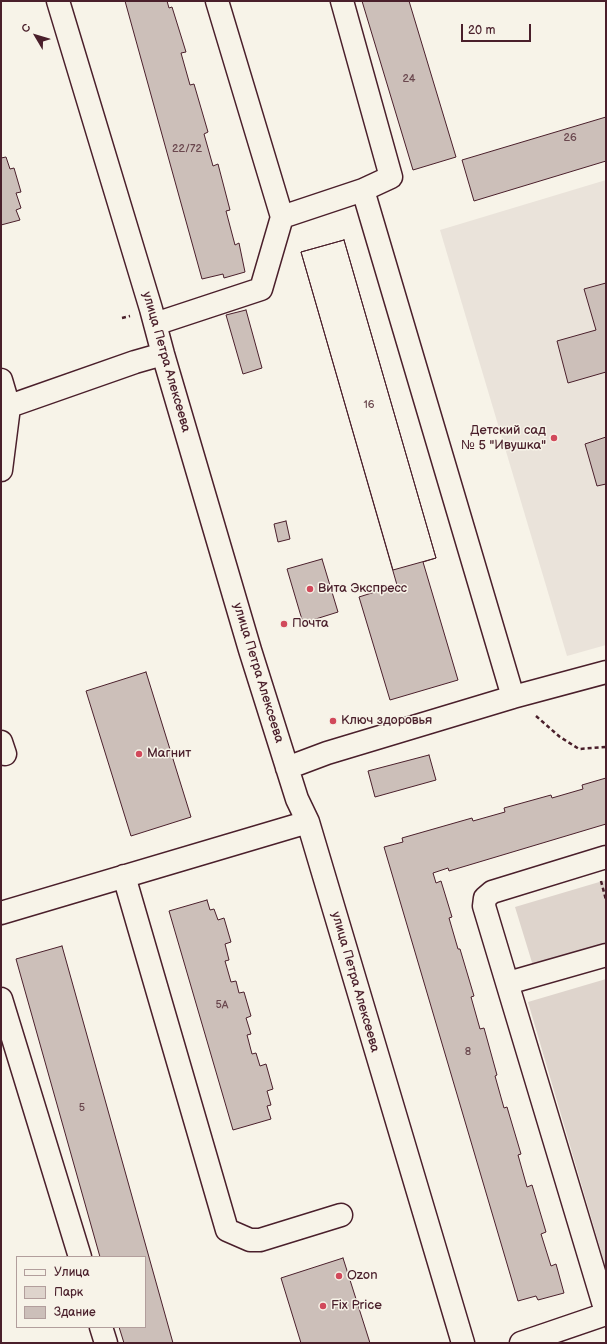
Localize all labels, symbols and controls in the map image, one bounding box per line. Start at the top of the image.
north arrow [16,16,56,56]
scale bar [463,16,533,42]
text: С [19,21,34,35]
text: 20 m [468,23,495,38]
house number: 24 [402,72,416,86]
house number: 26 [563,131,577,145]
house number: 22/72 [172,142,202,156]
street label: улица Петра Алексеева [138,290,194,434]
house number: 16 [364,398,374,412]
place label: Детский сад № 5 "Ивушка" [461,423,546,454]
marker: Детский сад № 5 "Ивушка" [549,433,559,443]
place label: Вита Экспресс [318,581,407,597]
marker: Вита Экспресс [305,584,315,594]
street label: улица Петра Алексеева [229,601,287,745]
place label: Почта [292,616,329,632]
marker: Почта [279,619,289,629]
place label: Ключ здоровья [341,713,432,729]
marker: Ключ здоровья [328,716,338,726]
place label: Магнит [147,746,191,762]
marker: Магнит [134,749,144,759]
street label: улица Петра Алексеева [327,910,383,1054]
house number: 5А [216,998,228,1012]
house number: 8 [465,1045,471,1059]
house number: 5 [79,1101,85,1115]
legend [16,1256,146,1328]
text: Улица [54,1265,90,1280]
place label: Ozon [347,1268,377,1284]
marker: Ozon [334,1271,344,1281]
text: Парк [54,1285,83,1300]
place label: Fix Price [331,1298,382,1314]
marker: Fix Price [318,1301,328,1311]
text: Здание [54,1305,96,1320]

